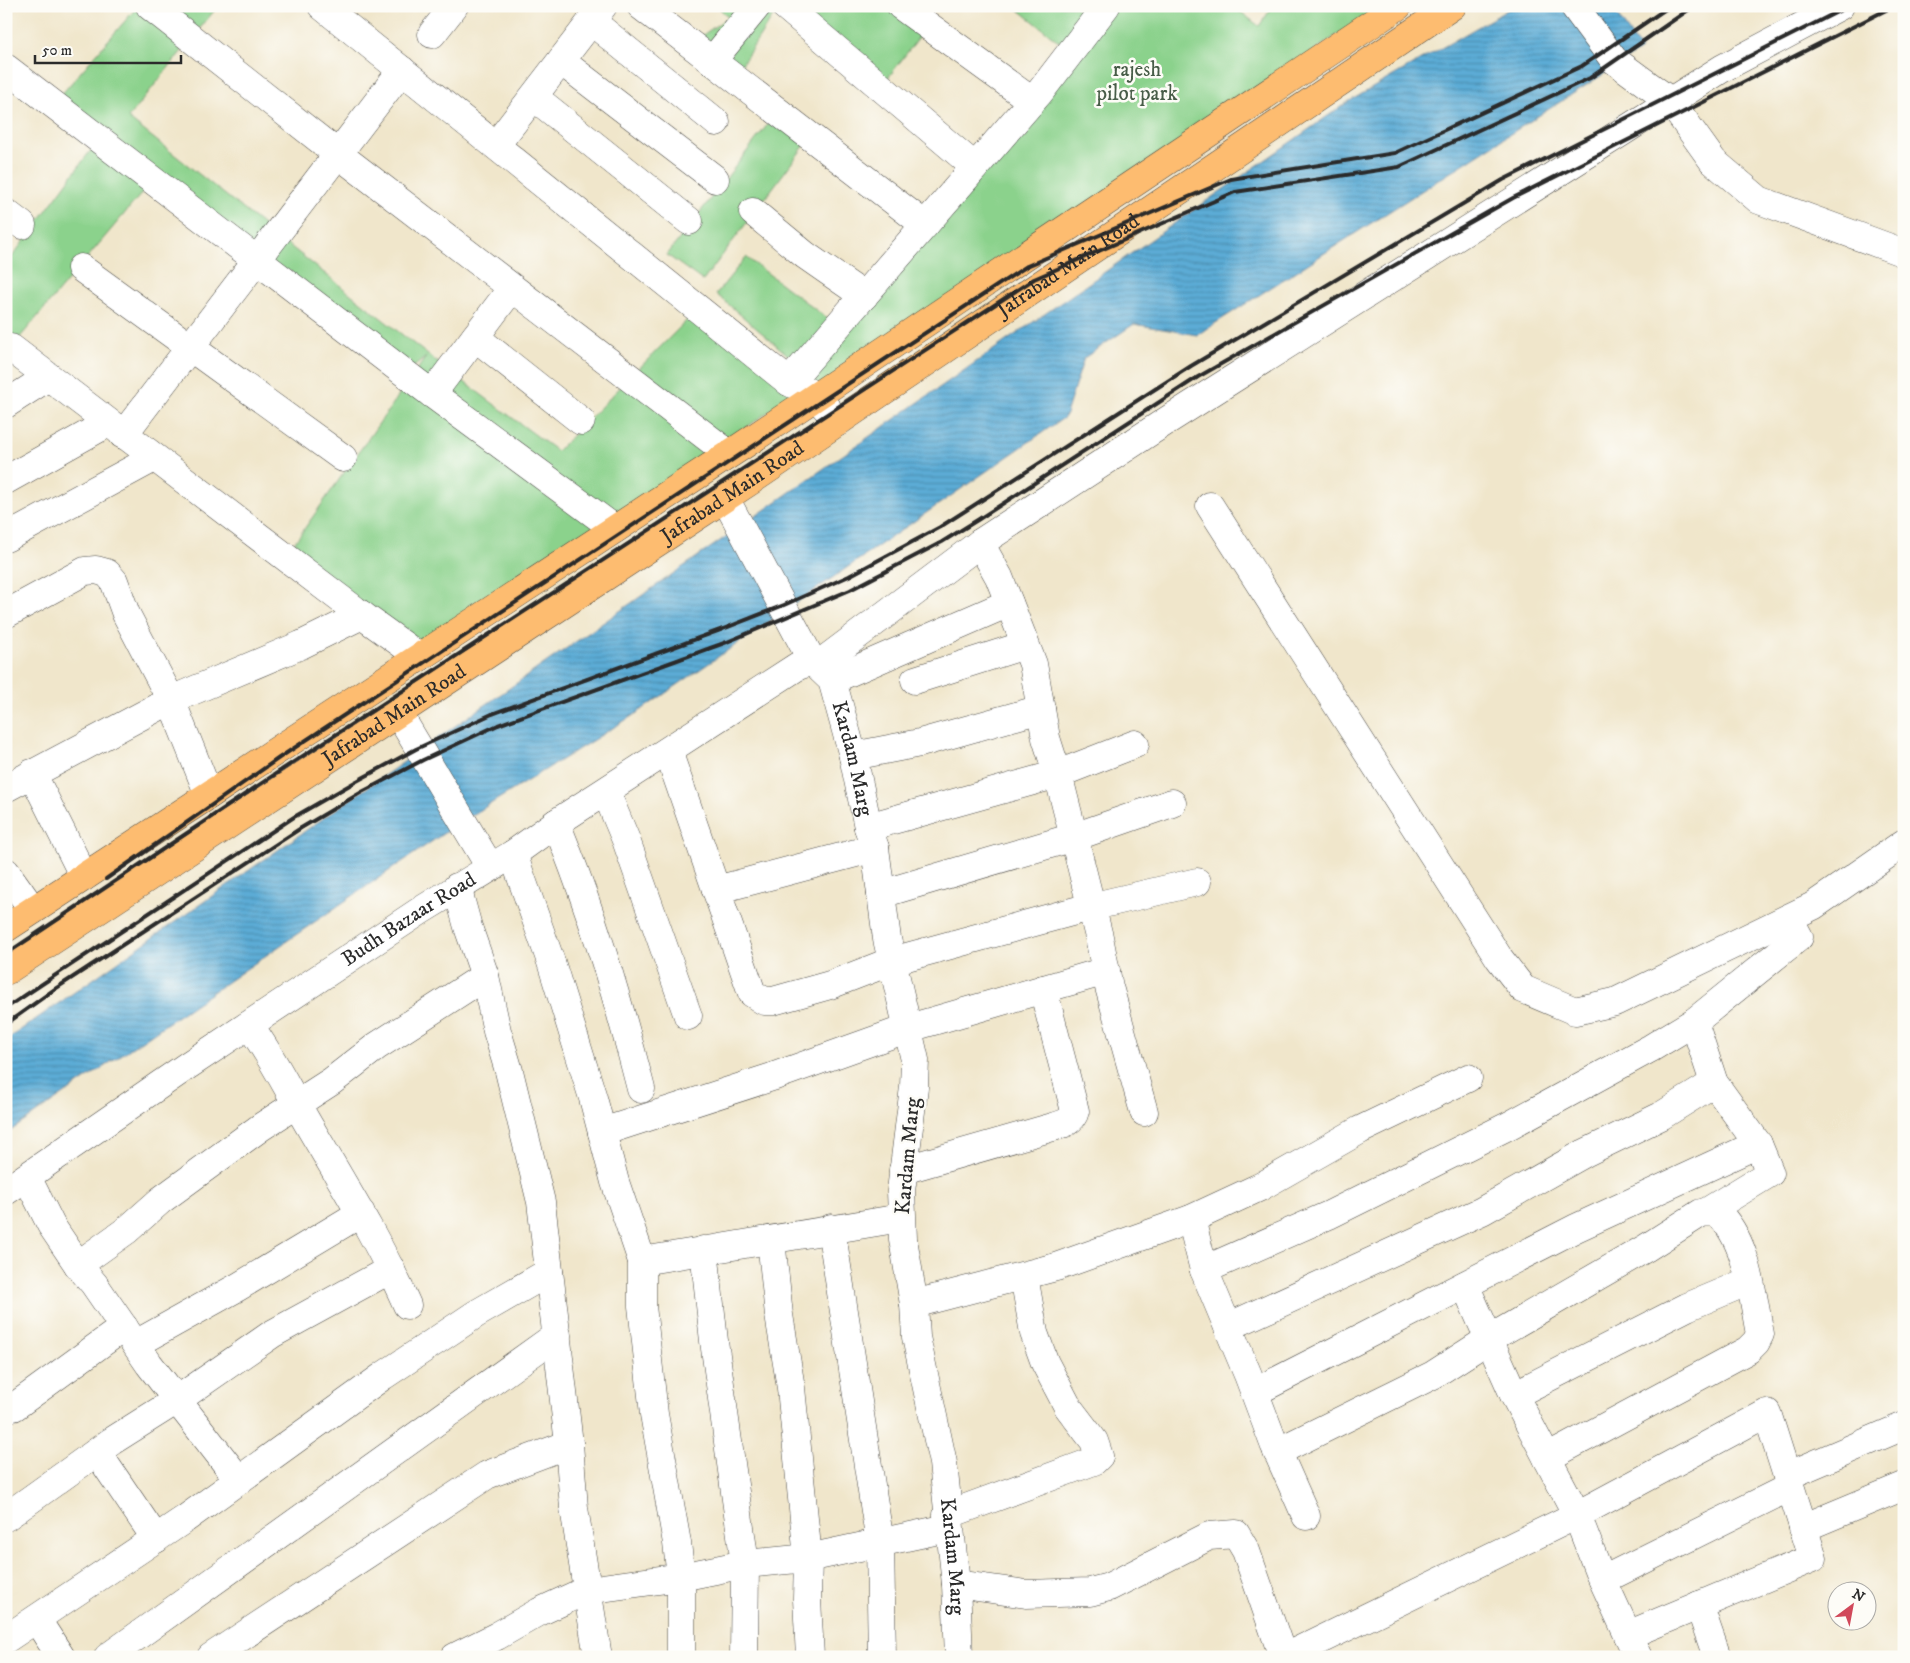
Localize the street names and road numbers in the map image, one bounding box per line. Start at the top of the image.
street label: Jafrabad Main Road [990,208,1145,324]
street label: Jafrabad Main Road [654,435,810,550]
street label: Jafrabad Main Road [316,658,472,773]
street label: Kardam Marg [825,698,878,819]
street label: Budh Bazaar Road [337,867,481,972]
street label: Kardam Marg [890,1096,926,1216]
street label: Kardam Marg [934,1497,970,1616]

